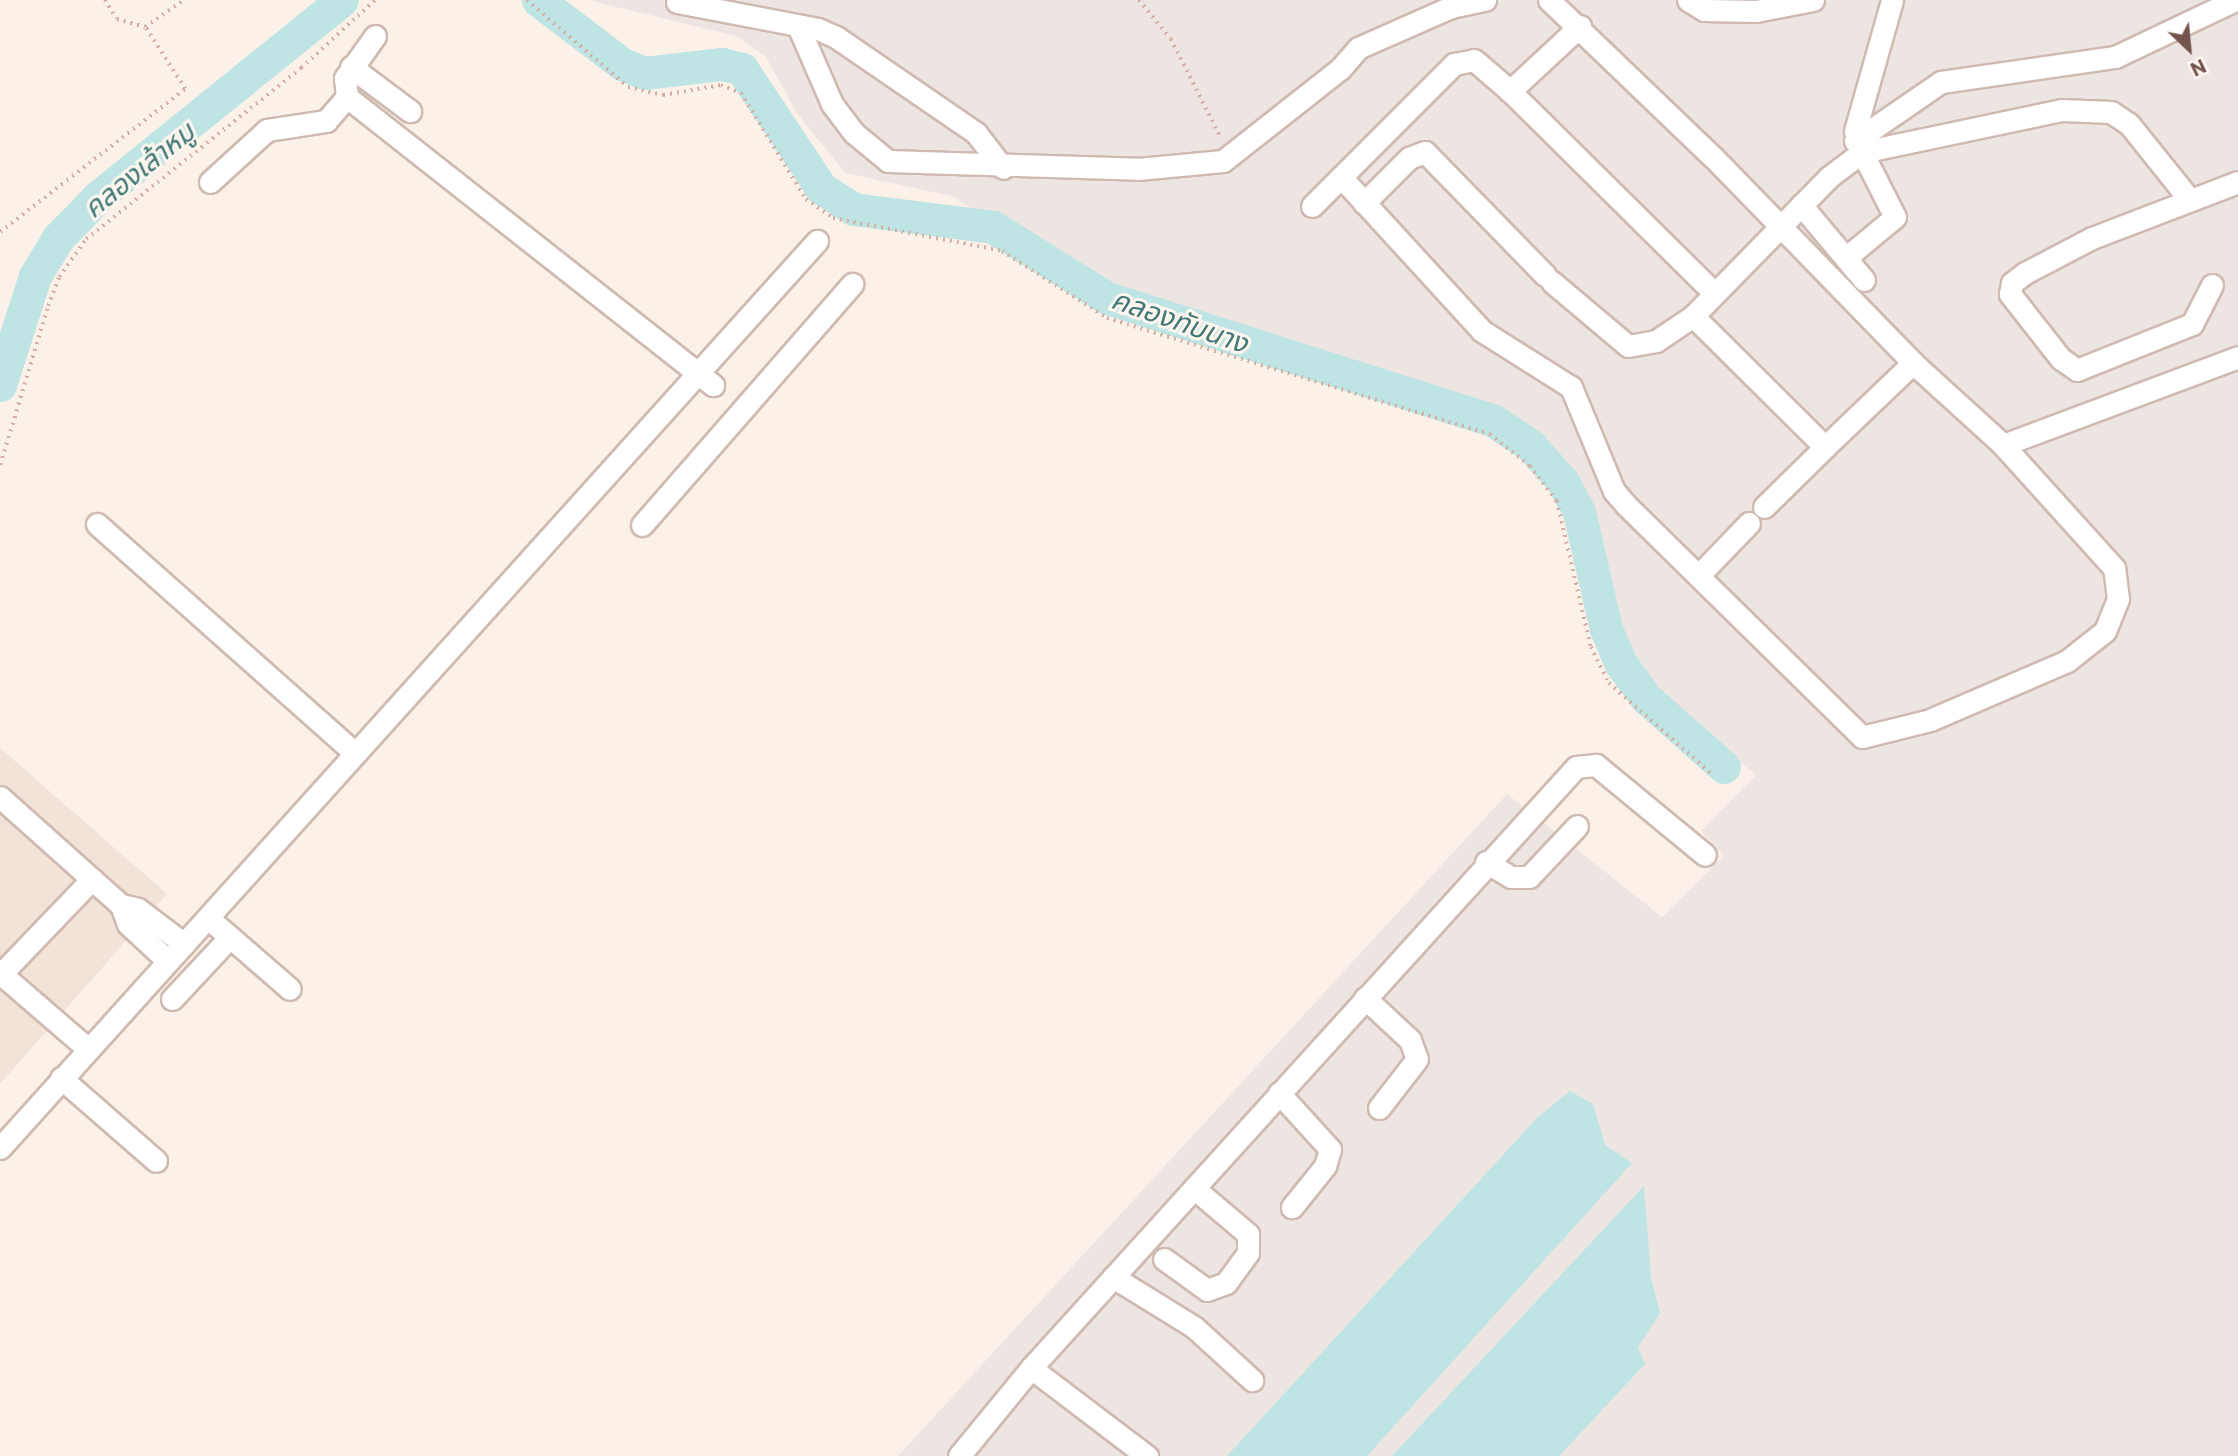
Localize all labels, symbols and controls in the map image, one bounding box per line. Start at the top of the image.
north arrow [2154,14,2224,84]
text: N [2187,55,2210,82]
water label: คลองเล้าหมู [76,114,200,224]
water label: คลองทับนาง [1107,281,1253,359]

